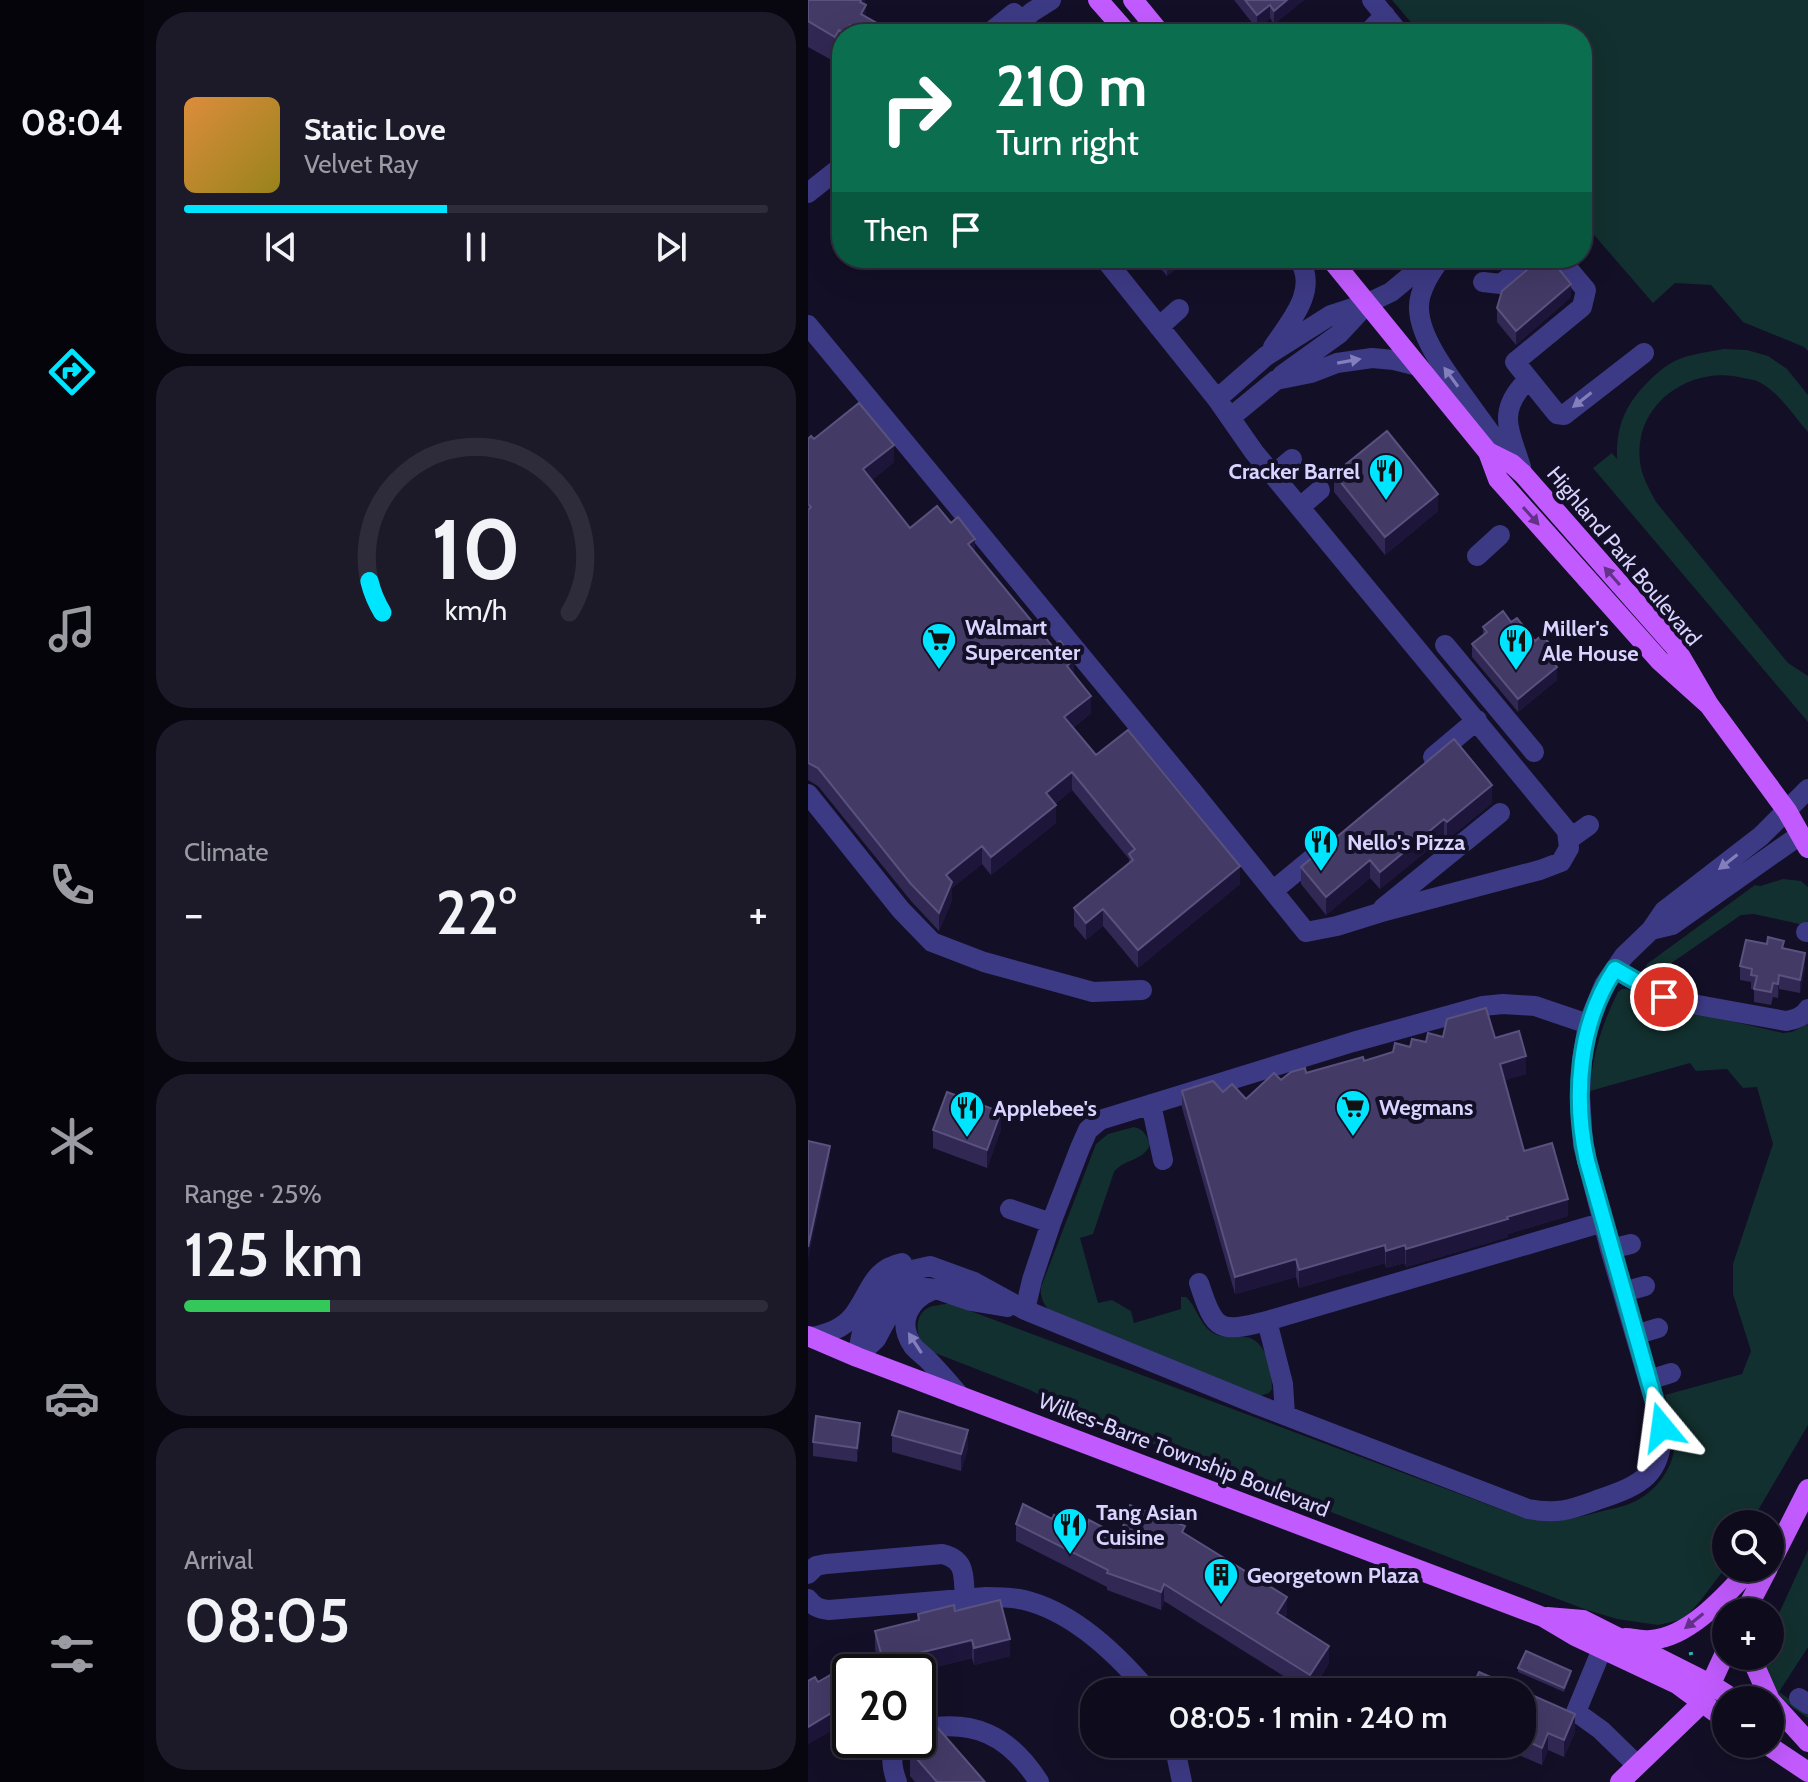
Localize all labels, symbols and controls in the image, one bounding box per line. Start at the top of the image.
text: 210 m [996,52,1147,120]
icon: right [864,56,968,160]
text: 08:04 [21,100,123,144]
text: Static Love [304,111,446,148]
text: Turn right [996,120,1139,164]
text: Velvet Ray [304,148,419,180]
icon: arrive [944,208,988,252]
text: Then [864,212,928,249]
icon: previous [259,225,303,269]
icon: pause [454,225,498,269]
icon: next [649,225,693,269]
icon: directions [44,344,100,400]
one-way arrow [1337,355,1362,367]
one-way arrow [1444,367,1459,388]
one-way arrow [1572,392,1592,408]
restaurant icon: Cracker Barrel [1367,452,1405,502]
place label: Cracker Barrel [1229,458,1360,485]
street label: Highland Park Boulevard [1541,461,1707,651]
text: 10 [431,499,521,600]
one-way arrow [1521,507,1539,526]
one-way arrow [1604,566,1621,586]
text: km/h [445,592,507,627]
icon: music [44,601,100,657]
place label: Walmart Supercenter [965,614,1081,666]
place label: Miller's Ale House [1542,615,1639,667]
supermarket icon: Walmart Supercenter [920,621,958,671]
restaurant icon: Miller's Ale House [1497,622,1535,672]
restaurant icon: Nello's Pizza [1302,823,1340,873]
place label: Nello's Pizza [1347,829,1465,856]
text: Climate [184,836,269,868]
one-way arrow [1718,853,1738,869]
icon: phone [44,857,100,913]
text: 22° [436,876,516,949]
text: − [184,887,203,940]
text: + [749,887,768,940]
pin [1630,963,1698,1031]
icon: arrive [1642,975,1686,1019]
supermarket icon: Wegmans [1334,1088,1372,1138]
restaurant icon: Applebee's [948,1089,986,1139]
place label: Wegmans [1379,1094,1473,1121]
place label: Applebee's [993,1095,1097,1122]
icon: climate [44,1113,100,1169]
text: Range · 25% [184,1178,322,1210]
text: 125 km [184,1218,363,1291]
one-way arrow [907,1332,923,1354]
icon: car [44,1370,100,1426]
position arrow [1620,1385,1704,1469]
street label: Wilkes-Barre Township Boulevard [1035,1387,1333,1523]
place label: Tang Asian Cuisine [1096,1499,1198,1551]
restaurant icon: Tang Asian Cuisine [1051,1506,1089,1556]
map controls [1712,1510,1784,1758]
button: search [1712,1510,1784,1582]
text: Arrival [184,1544,253,1576]
building icon: Georgetown Plaza [1202,1556,1240,1606]
place label: Georgetown Plaza [1247,1562,1419,1589]
text: 08:05 [184,1584,350,1657]
button: + [1712,1598,1784,1670]
one-way arrow [1685,1612,1705,1629]
icon: filters [44,1626,100,1682]
speed limit sign: 20 [832,1654,936,1758]
button: − [1712,1686,1784,1758]
text: 08:05 · 1 min · 240 m [1168,1699,1448,1736]

